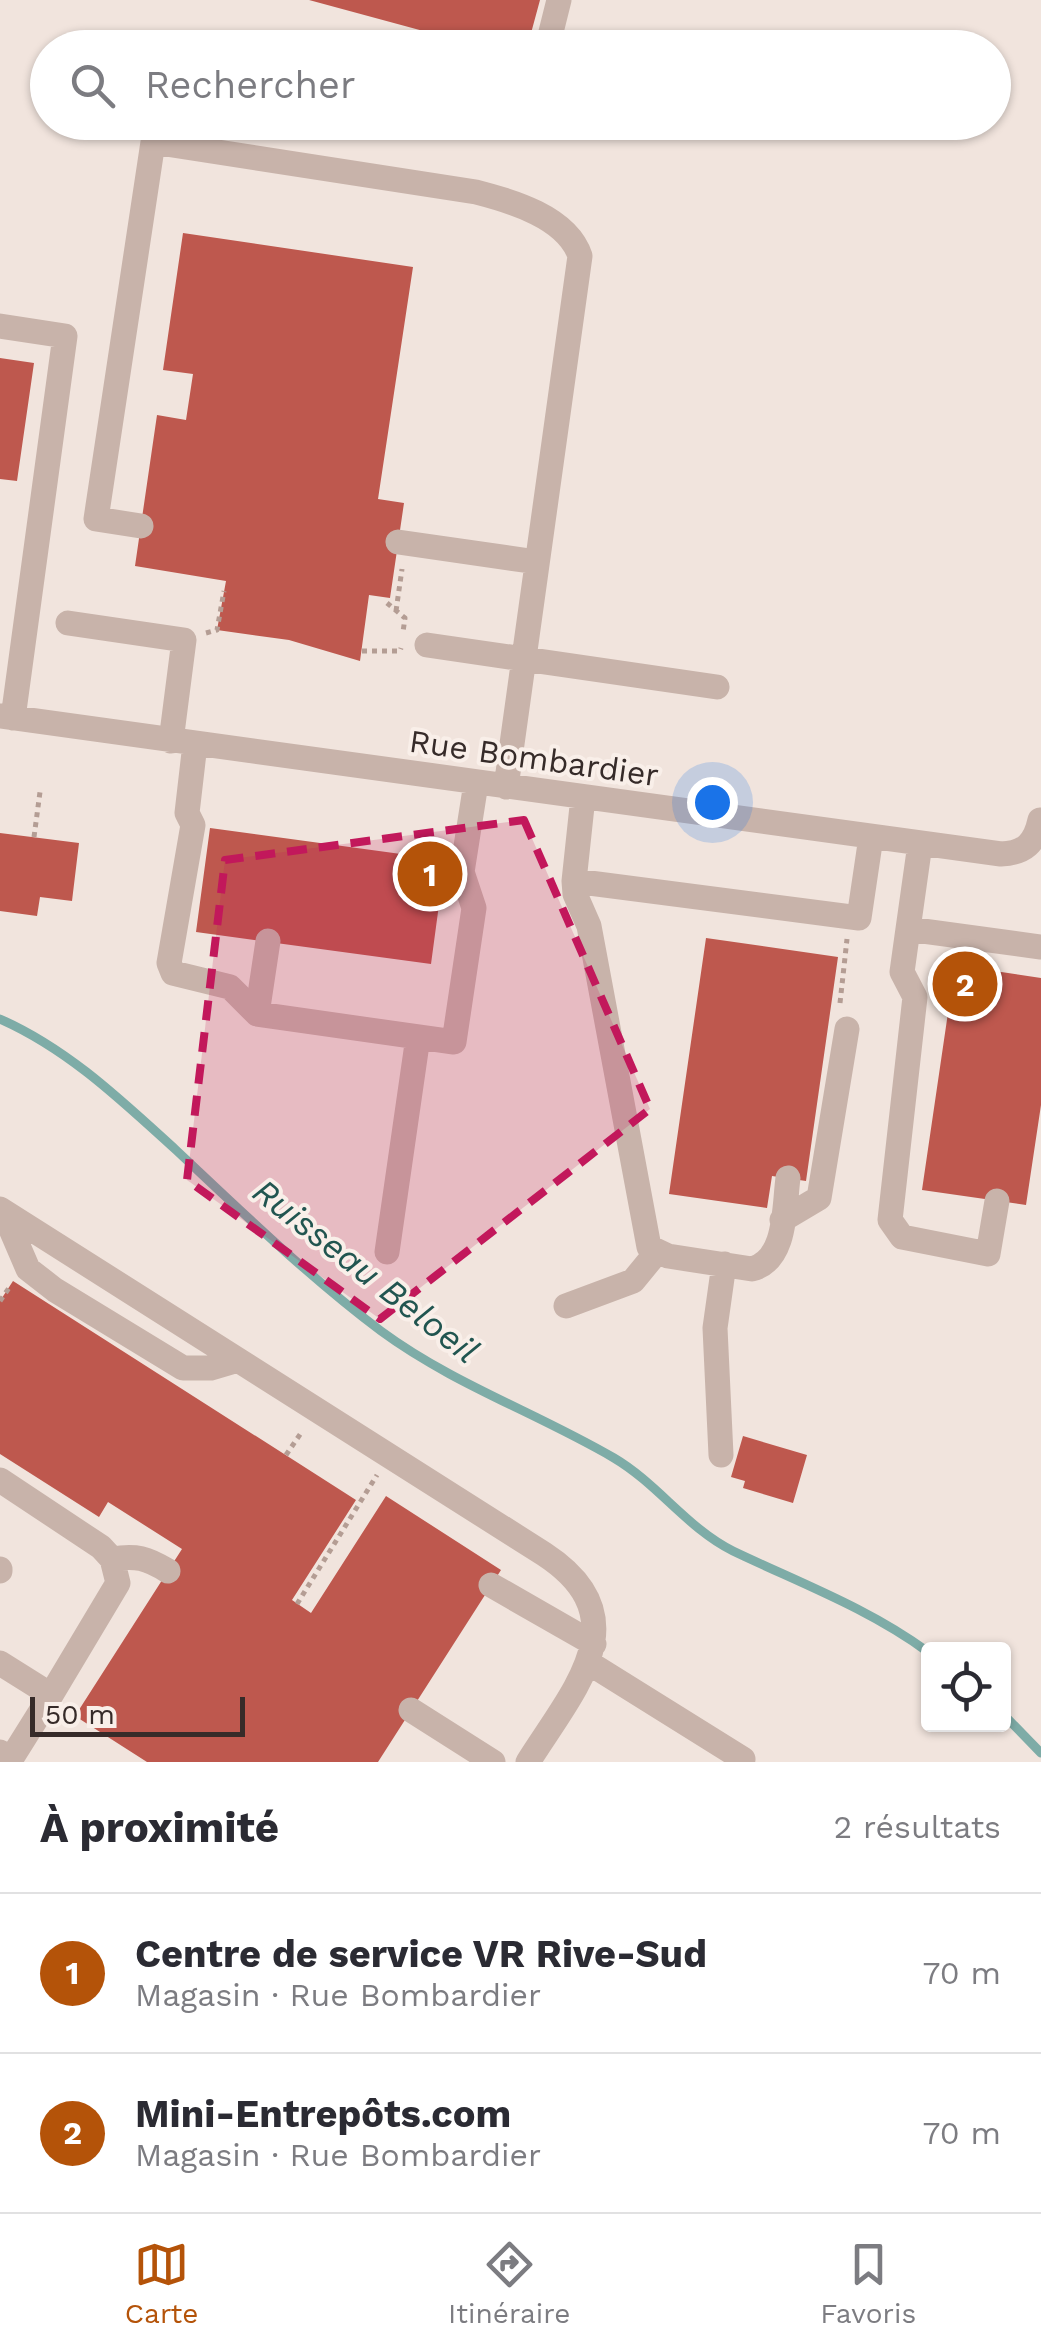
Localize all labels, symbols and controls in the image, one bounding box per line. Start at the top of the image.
search box [30,30,1011,140]
icon: search [65,58,120,113]
text: Rechercher [145,63,355,107]
street label: Rue Bombardier [407,722,661,794]
your location [687,777,738,828]
pin: 1 [398,836,462,912]
pin: 2 [932,946,998,1022]
water label: Ruisseau Beloeil [245,1170,487,1372]
map controls [921,1642,1011,1732]
button: locate [921,1642,1011,1732]
scale bar [30,1692,245,1736]
text: 50 m [45,1698,115,1731]
text: À proximité [40,1803,279,1852]
text: 2 résultats [834,1808,1001,1846]
text: Centre de service VR Rive-Sud [135,1932,707,1976]
text: 1 [66,1954,79,1992]
text: 70 m [922,1954,1001,1992]
text: Magasin · Rue Bombardier [135,1976,541,2014]
text: Mini-Entrepôts.com [135,2092,511,2136]
text: 2 [63,2114,82,2152]
text: 70 m [922,2114,1001,2152]
text: Magasin · Rue Bombardier [135,2136,541,2174]
tab: Carte [125,2237,198,2330]
tab: Itinéraire [448,2237,570,2330]
tab: Favoris [820,2237,916,2330]

